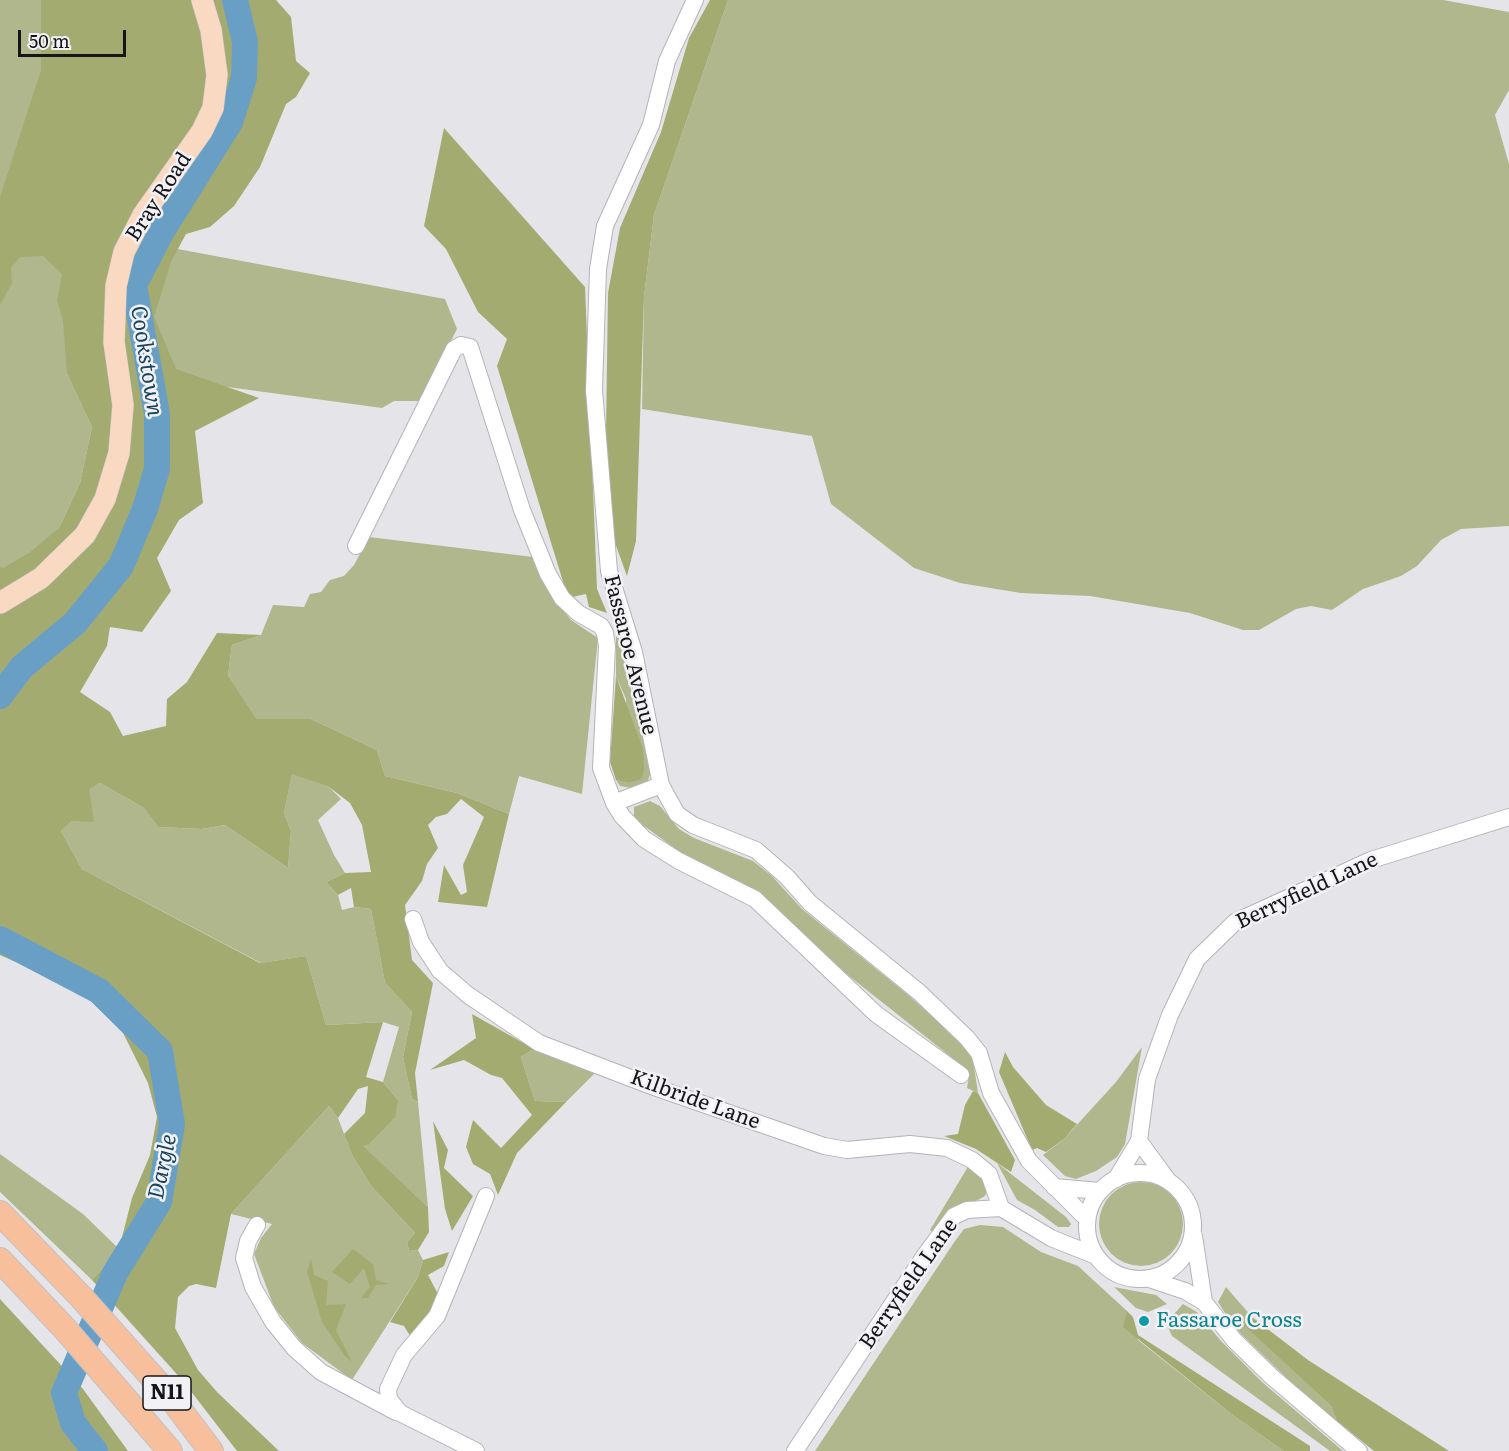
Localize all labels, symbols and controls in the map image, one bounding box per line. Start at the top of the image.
scale bar [21,18,129,56]
text: 50 m [29,27,70,54]
street label: Bray Road [121,148,197,246]
water label: Cookstown [124,304,168,418]
street label: Fassaroe Avenue [598,572,662,738]
street label: Berryfield Lane [1232,847,1382,935]
street label: Kilbride Lane [627,1065,763,1135]
water label: Dargle [143,1132,183,1202]
street label: Berryfield Lane [855,1214,963,1354]
place label: Fassaroe Cross [1156,1308,1302,1334]
marker: Fassaroe Cross [1137,1314,1151,1328]
road number: N11 [143,1376,191,1410]

